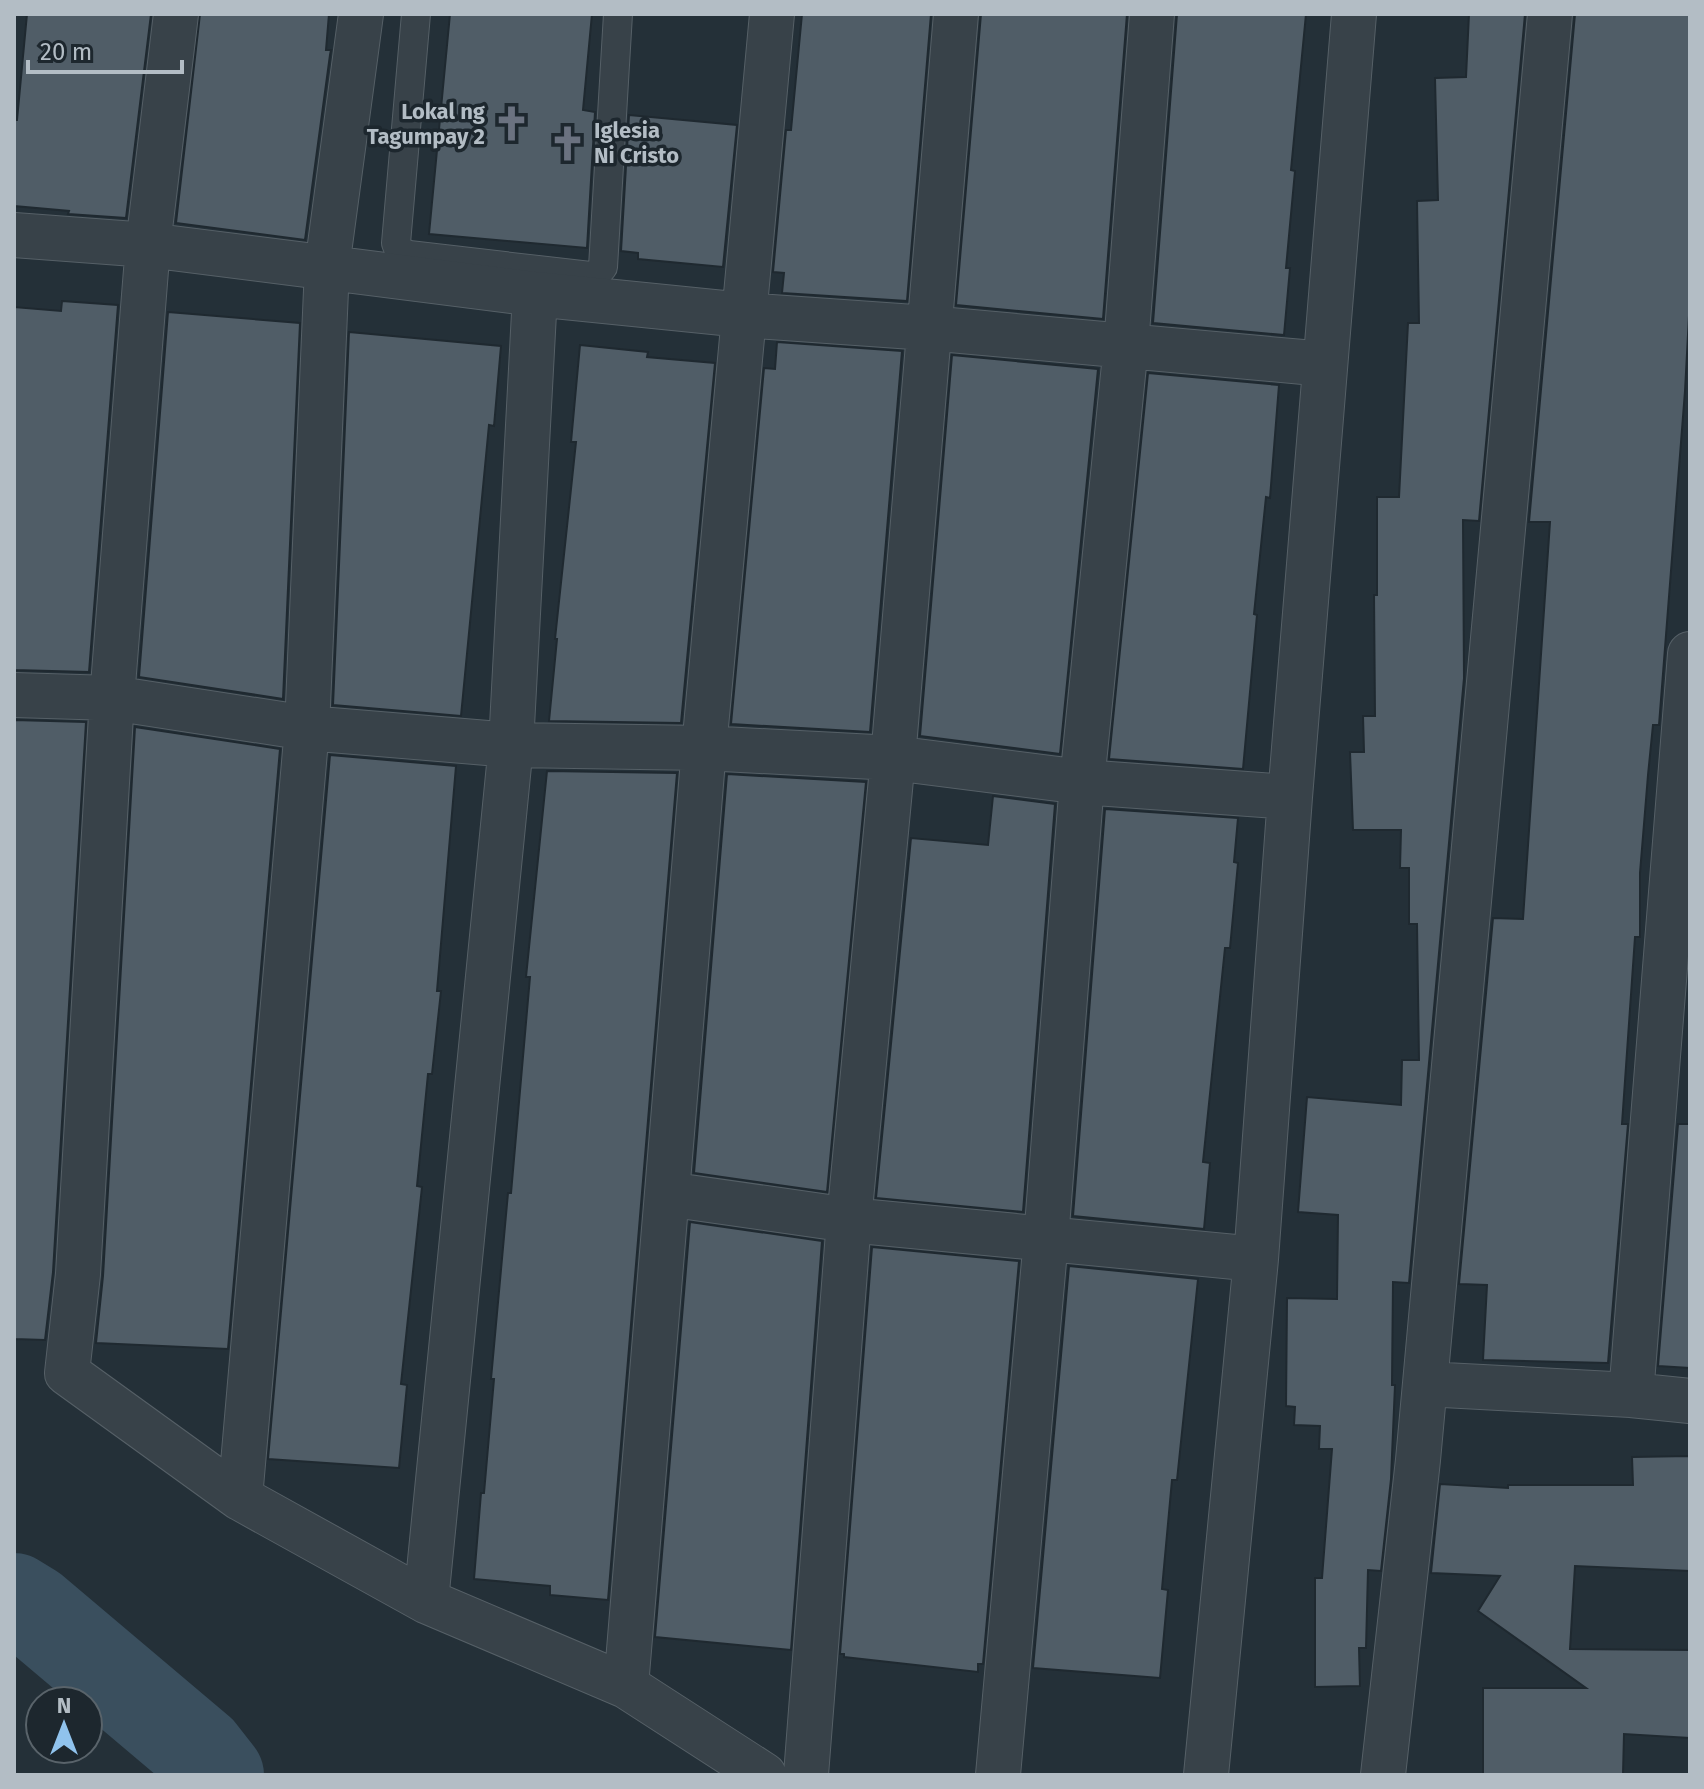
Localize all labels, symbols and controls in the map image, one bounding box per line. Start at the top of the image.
scale bar [28,24,182,74]
text: 20 m [40,38,92,66]
place label: Lokal ng Tagumpay 2 [367,98,486,150]
church icon: Lokal ng Tagumpay 2 [492,105,530,143]
place label: Iglesia Ni Cristo [594,117,679,169]
church icon: Iglesia Ni Cristo [549,124,587,162]
north arrow [24,1685,104,1765]
text: N [57,1692,71,1719]

